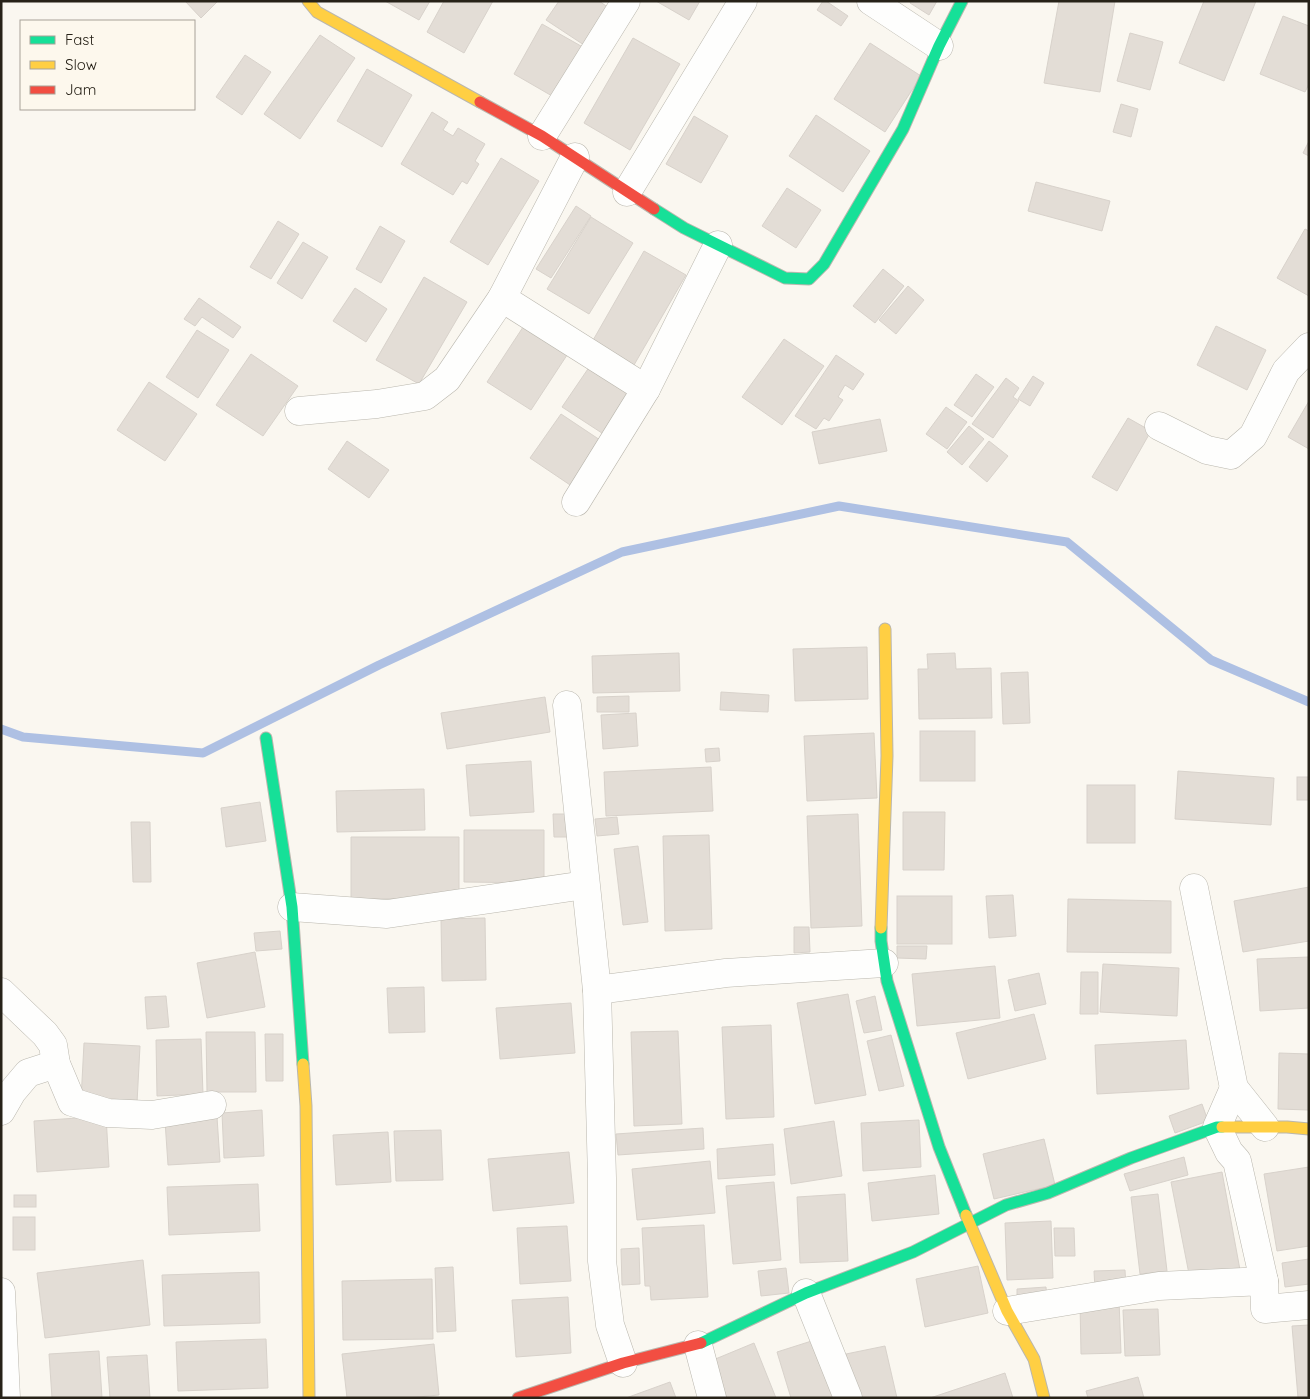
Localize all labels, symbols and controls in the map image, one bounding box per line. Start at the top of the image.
legend [20,20,195,110]
text: Fast [65,30,94,49]
text: Slow [65,55,97,74]
text: Jam [65,80,96,99]

